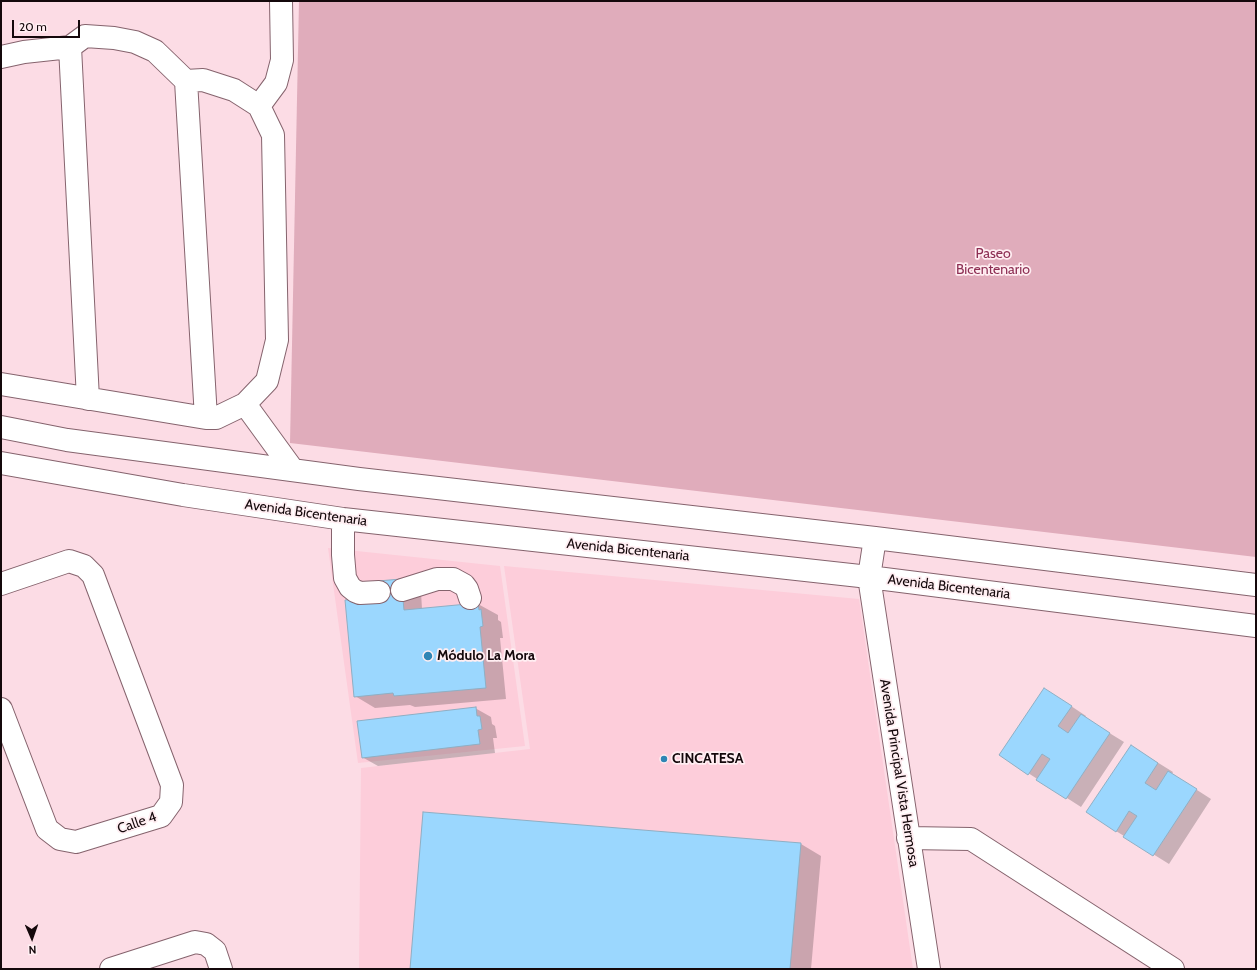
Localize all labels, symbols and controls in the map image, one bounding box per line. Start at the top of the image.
scale bar [14,12,82,38]
text: 20 m [19,19,47,34]
park label: Paseo Bicentenario [956,246,1030,278]
street label: Avenida Bicentenaria [244,496,368,530]
street label: Avenida Bicentenaria [566,535,690,565]
street label: Avenida Bicentenaria [887,571,1011,603]
place label: Módulo La Mora [437,648,535,664]
marker: Módulo La Mora [422,650,434,662]
street label: Avenida Principal Vista Hermosa [876,678,922,868]
place label: CINCATESA [672,751,743,767]
marker: CINCATESA [659,754,669,764]
street label: Calle 4 [115,808,159,838]
north arrow [12,918,52,958]
text: N [28,943,37,957]

